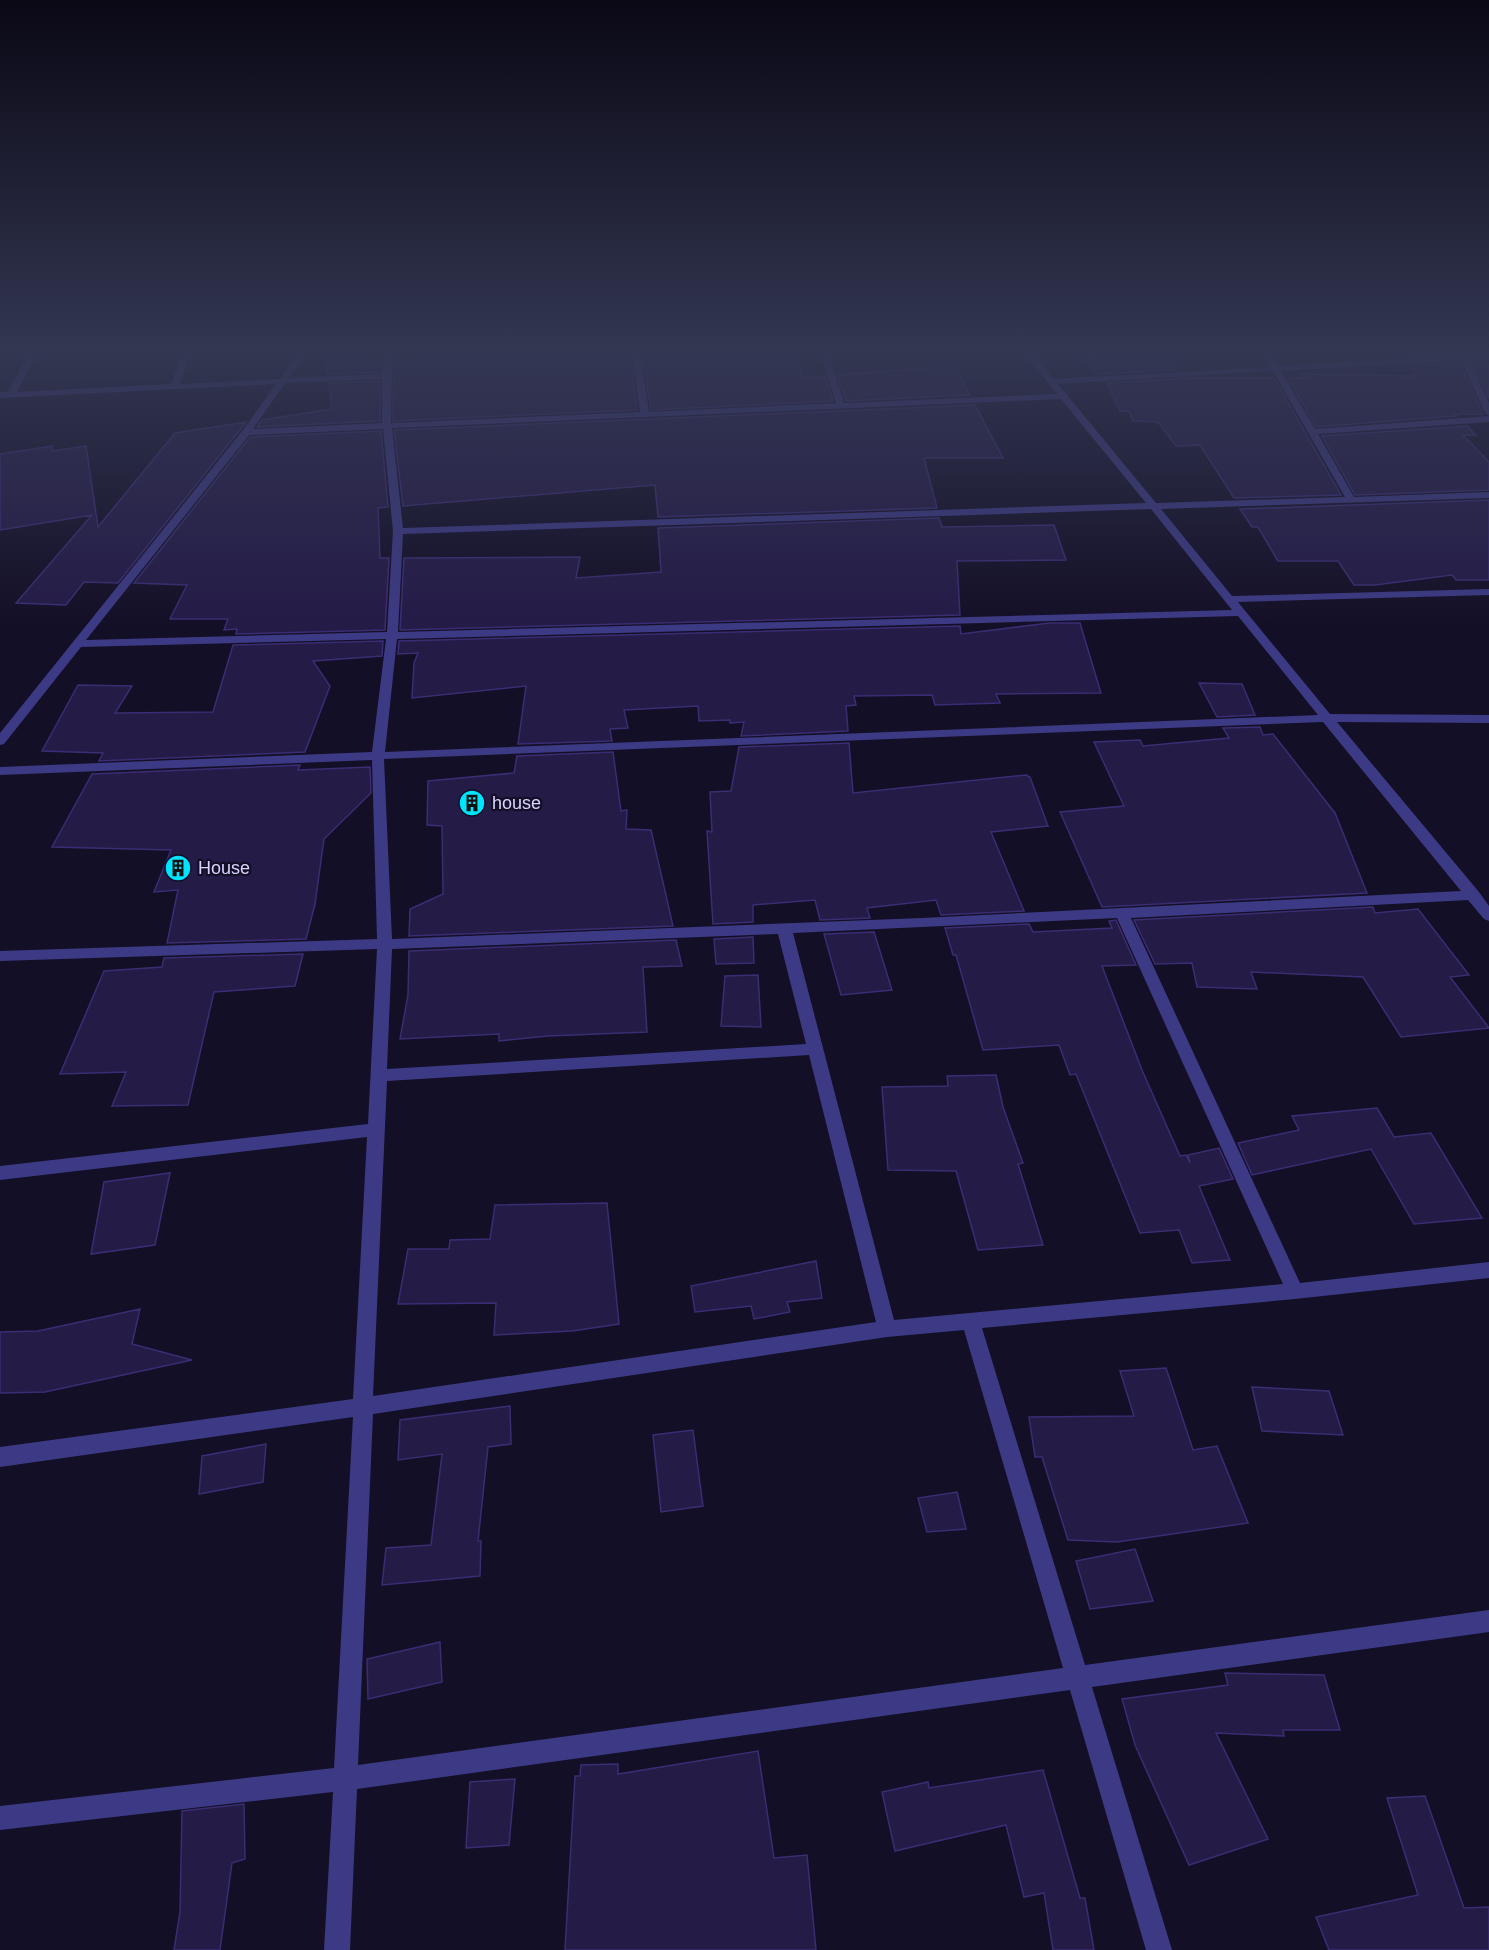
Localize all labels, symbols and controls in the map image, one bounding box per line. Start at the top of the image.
building icon: house [457,788,487,818]
place label: house [492,793,541,813]
building icon: House [163,853,193,883]
place label: House [198,858,250,878]

